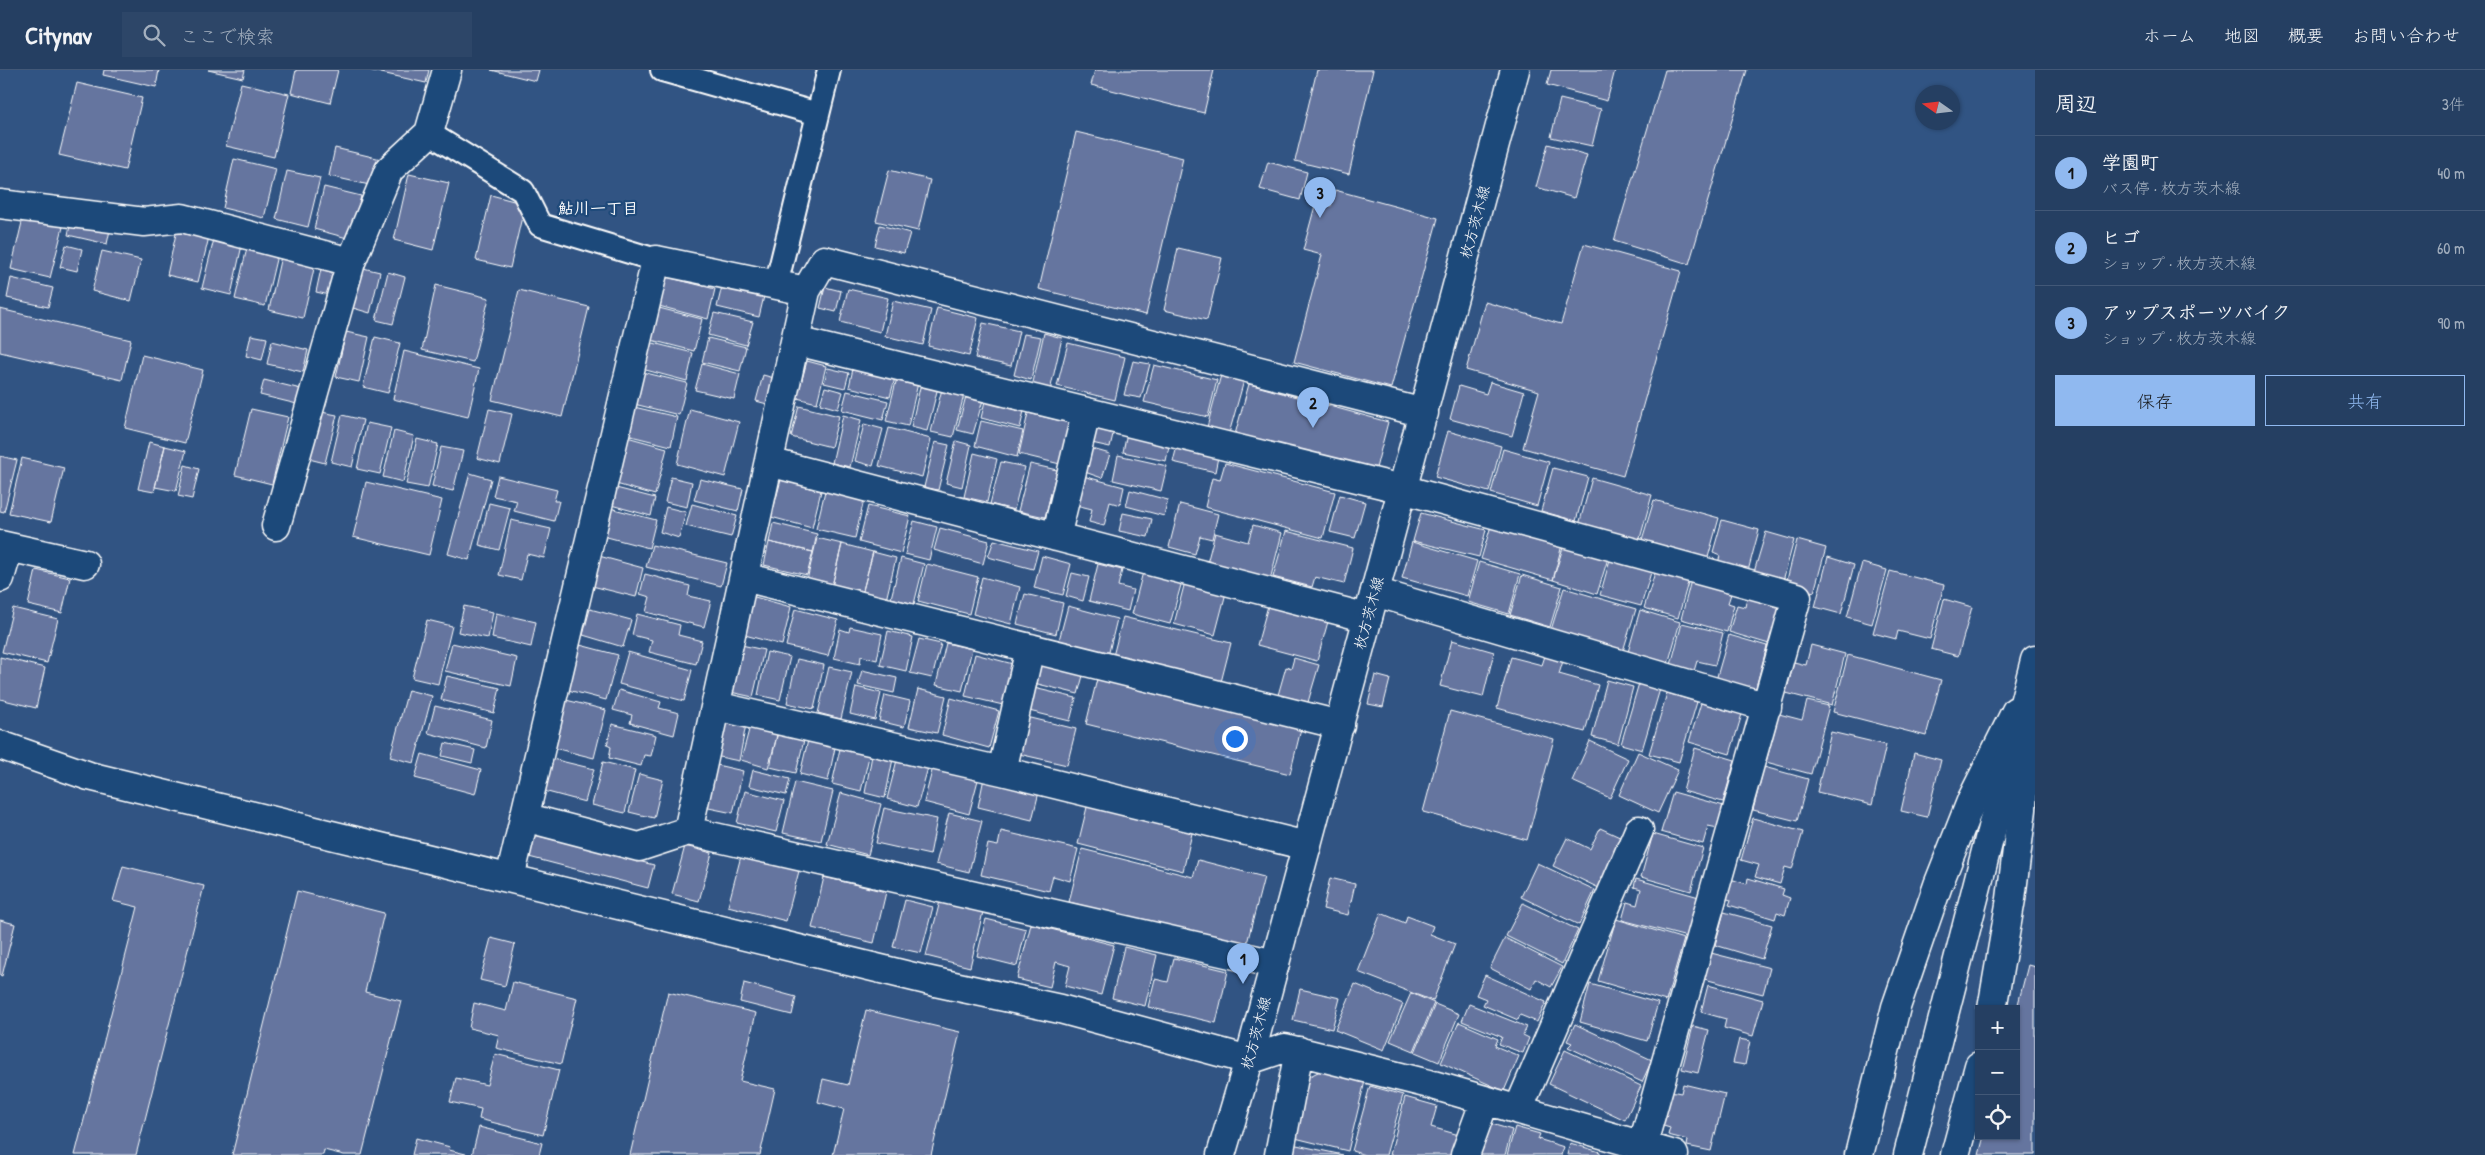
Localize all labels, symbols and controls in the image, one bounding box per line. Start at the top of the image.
search box [122,12,472,57]
text: Citynav [25,19,92,51]
icon: search [140,21,168,49]
text: ここで検索 [180,23,275,49]
text: ホーム [2143,23,2196,48]
text: 地図 [2224,23,2260,48]
text: 概要 [2288,23,2324,48]
text: お問い合わせ [2352,23,2460,48]
north arrow [1915,85,1960,130]
text: 周辺 [2055,89,2097,118]
text: 3件 [2442,93,2465,115]
text: 学園町 [2102,149,2159,175]
text: 1 [2068,162,2074,184]
text: 40 m [2437,162,2465,184]
pin: 3 [1304,177,1336,218]
text: バス停 · 枚方茨木線 [2102,177,2241,199]
street label: 枚方茨木線 [1455,183,1494,261]
district label: 鮎川一丁目 [558,197,638,219]
text: ヒゴ [2102,224,2140,250]
text: 2 [2067,237,2075,259]
text: 60 m [2437,237,2465,259]
text: ショップ · 枚方茨木線 [2102,252,2256,274]
text: アップスポーツバイク [2102,299,2290,325]
text: 3 [2067,312,2075,334]
text: 90 m [2437,312,2465,334]
text: ショップ · 枚方茨木線 [2102,327,2256,349]
button: 保存 [2055,375,2255,426]
button: 共有 [2265,375,2465,426]
pin: 2 [1297,387,1329,428]
street label: 枚方茨木線 [1349,574,1388,652]
your location [1222,726,1248,752]
pin: 1 [1227,943,1259,984]
street label: 枚方茨木線 [1236,994,1275,1072]
map controls [1975,1005,2020,1140]
button: + [1975,1005,2020,1050]
button: − [1975,1050,2020,1095]
button: locate [1975,1095,2020,1140]

